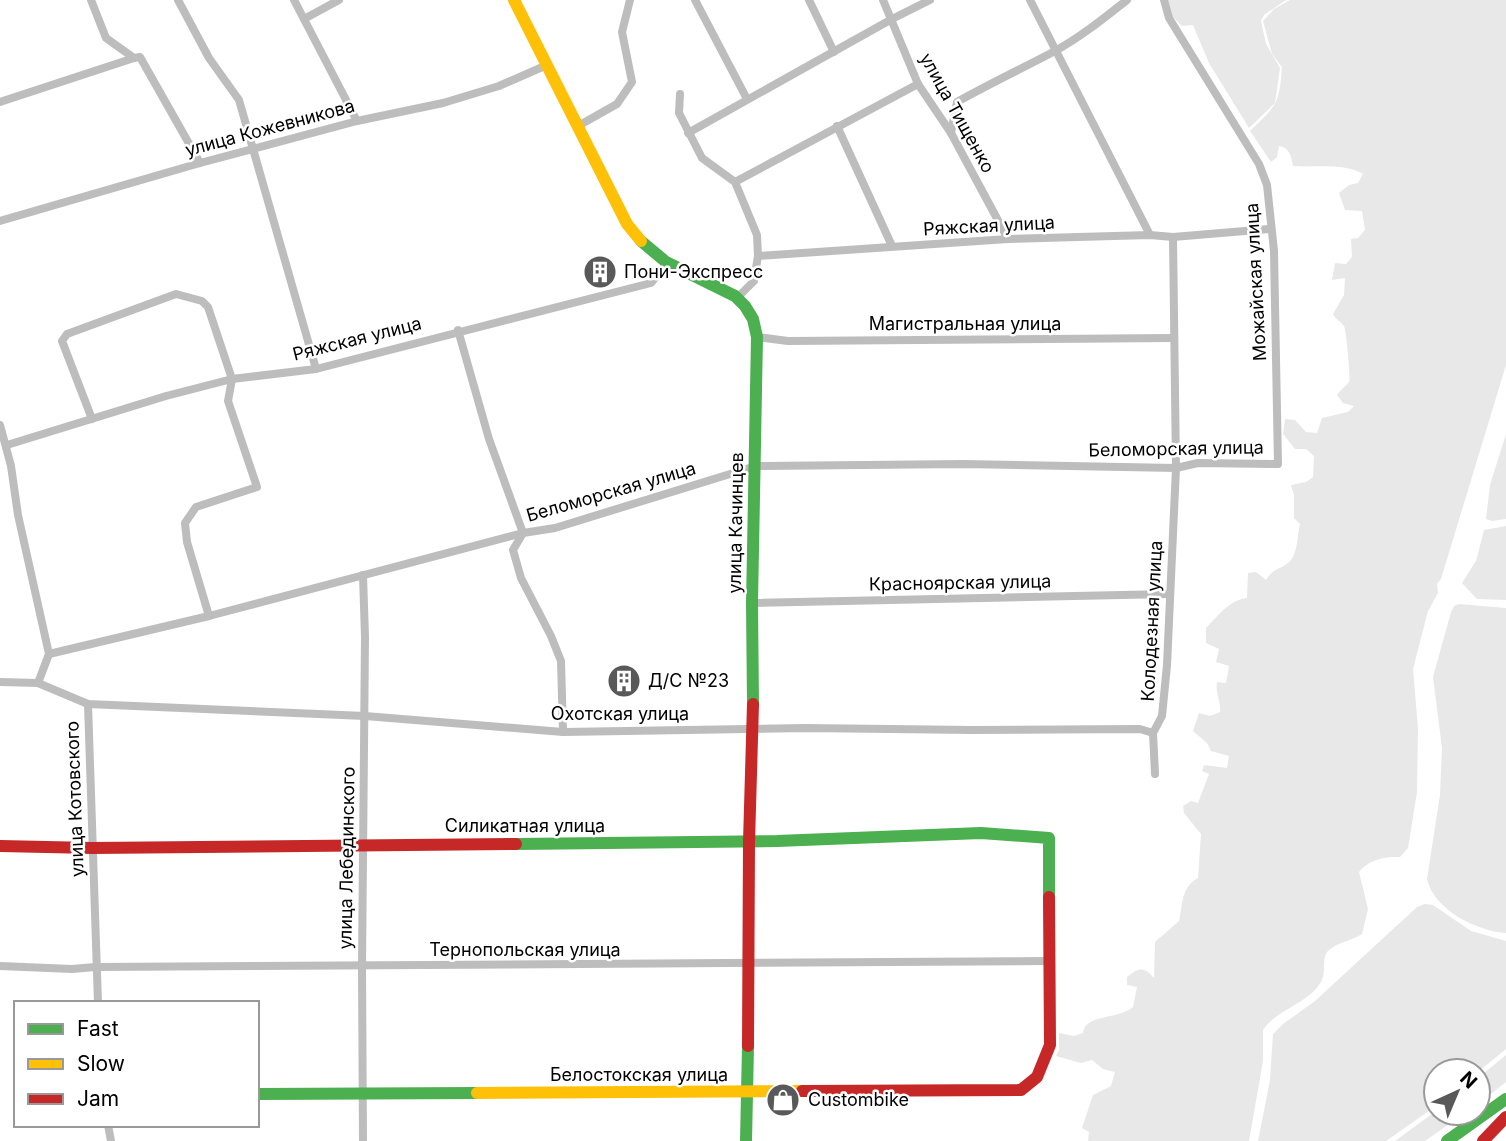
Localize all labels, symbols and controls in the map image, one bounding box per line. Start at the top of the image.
street label: улица Тищенко [916,49,999,176]
street label: улица Кожевникова [183,95,357,160]
street label: Можайская улица [1241,202,1270,362]
street label: Ряжская улица [923,212,1055,239]
building icon: Пони-Экспресс [581,253,619,291]
place label: Пони-Экспресс [624,261,763,282]
street label: Ряжская улица [290,312,423,365]
street label: Магистральная улица [869,313,1061,334]
street label: Беломорская улица [1088,436,1264,461]
street label: улица Качинцев [724,452,747,594]
street label: Беломорская улица [524,457,698,526]
street label: Колодезная улица [1137,540,1166,702]
street label: Красноярская улица [869,570,1051,595]
building icon: Д/С №23 [605,662,643,700]
place label: Д/С №23 [648,670,729,691]
street label: Охотская улица [551,703,689,724]
street label: улица Котовского [61,721,88,877]
street label: улица Лебединского [334,766,359,950]
street label: Силикатная улица [445,815,605,836]
street label: Тернопольская улица [429,939,621,960]
legend [14,1001,259,1127]
text: Fast [77,1016,119,1041]
text: Slow [77,1051,125,1076]
north arrow [1422,1057,1492,1127]
street label: Белостокская улица [550,1064,728,1085]
text: N [1455,1067,1482,1093]
shop icon: Custombike [764,1081,802,1119]
text: Jam [77,1086,119,1111]
place label: Custombike [808,1089,909,1110]

